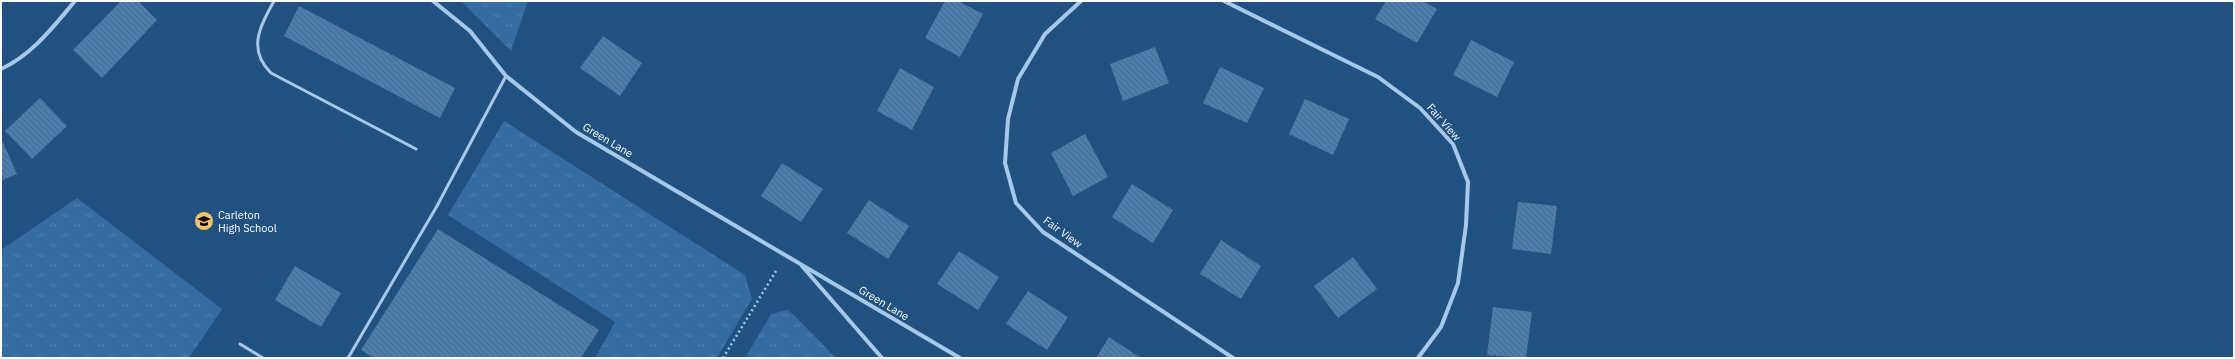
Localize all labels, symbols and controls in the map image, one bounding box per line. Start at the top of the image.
street label: Fair View [1424,100,1464,144]
street label: Green Lane [580,120,636,160]
place label: Carleton High School [218,208,277,235]
school or university icon: Carleton High School [193,210,215,232]
street label: Fair View [1041,213,1086,251]
street label: Green Lane [856,283,912,323]

